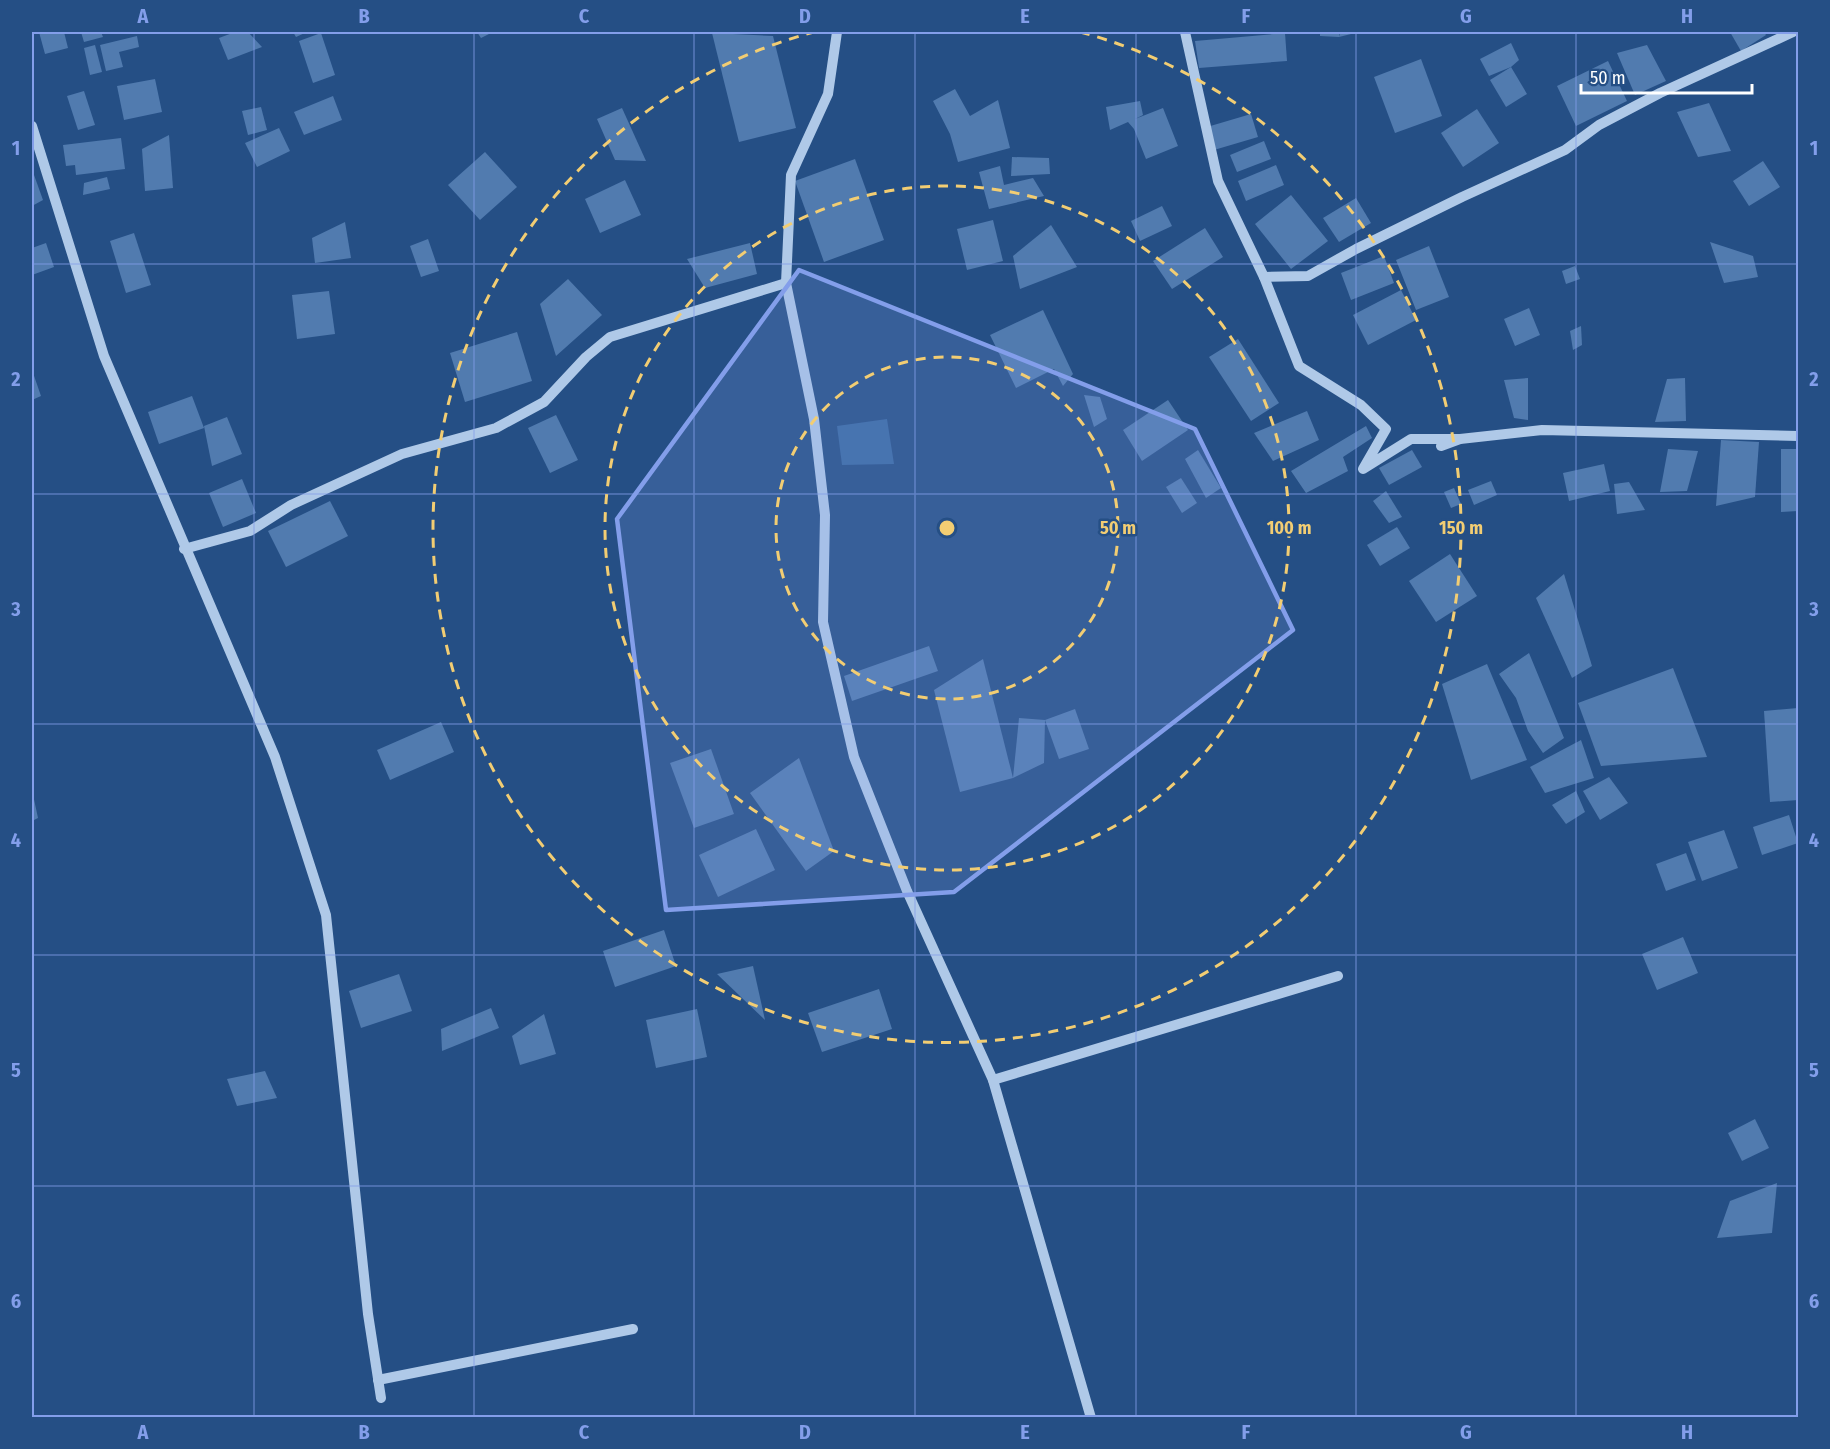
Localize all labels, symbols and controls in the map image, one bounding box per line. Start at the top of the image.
text: A [137,4,150,28]
text: B [358,4,370,28]
text: C [579,4,590,28]
text: D [799,4,811,28]
text: E [1020,4,1030,28]
text: F [1242,4,1251,28]
text: G [1460,4,1472,28]
text: H [1681,4,1693,28]
scale bar [1581,57,1752,95]
text: 50 m [1590,67,1626,89]
text: 1 [12,136,20,160]
text: 1 [1810,136,1818,160]
text: 2 [10,367,21,391]
text: 2 [1808,367,1819,391]
text: 50 m [1100,517,1136,539]
text: 100 m [1267,517,1311,539]
text: 150 m [1439,517,1483,539]
centre of rings [937,518,957,538]
text: 3 [10,597,21,621]
text: 3 [1808,597,1819,621]
text: 4 [11,828,21,852]
text: 4 [1809,828,1819,852]
text: 5 [11,1058,21,1082]
text: 5 [1809,1058,1819,1082]
text: 6 [11,1289,21,1313]
text: 6 [1809,1289,1819,1313]
text: A [137,1420,150,1444]
text: B [358,1420,370,1444]
text: C [579,1420,590,1444]
text: D [799,1420,811,1444]
text: E [1020,1420,1030,1444]
text: F [1242,1420,1251,1444]
text: G [1460,1420,1472,1444]
text: H [1681,1420,1693,1444]

